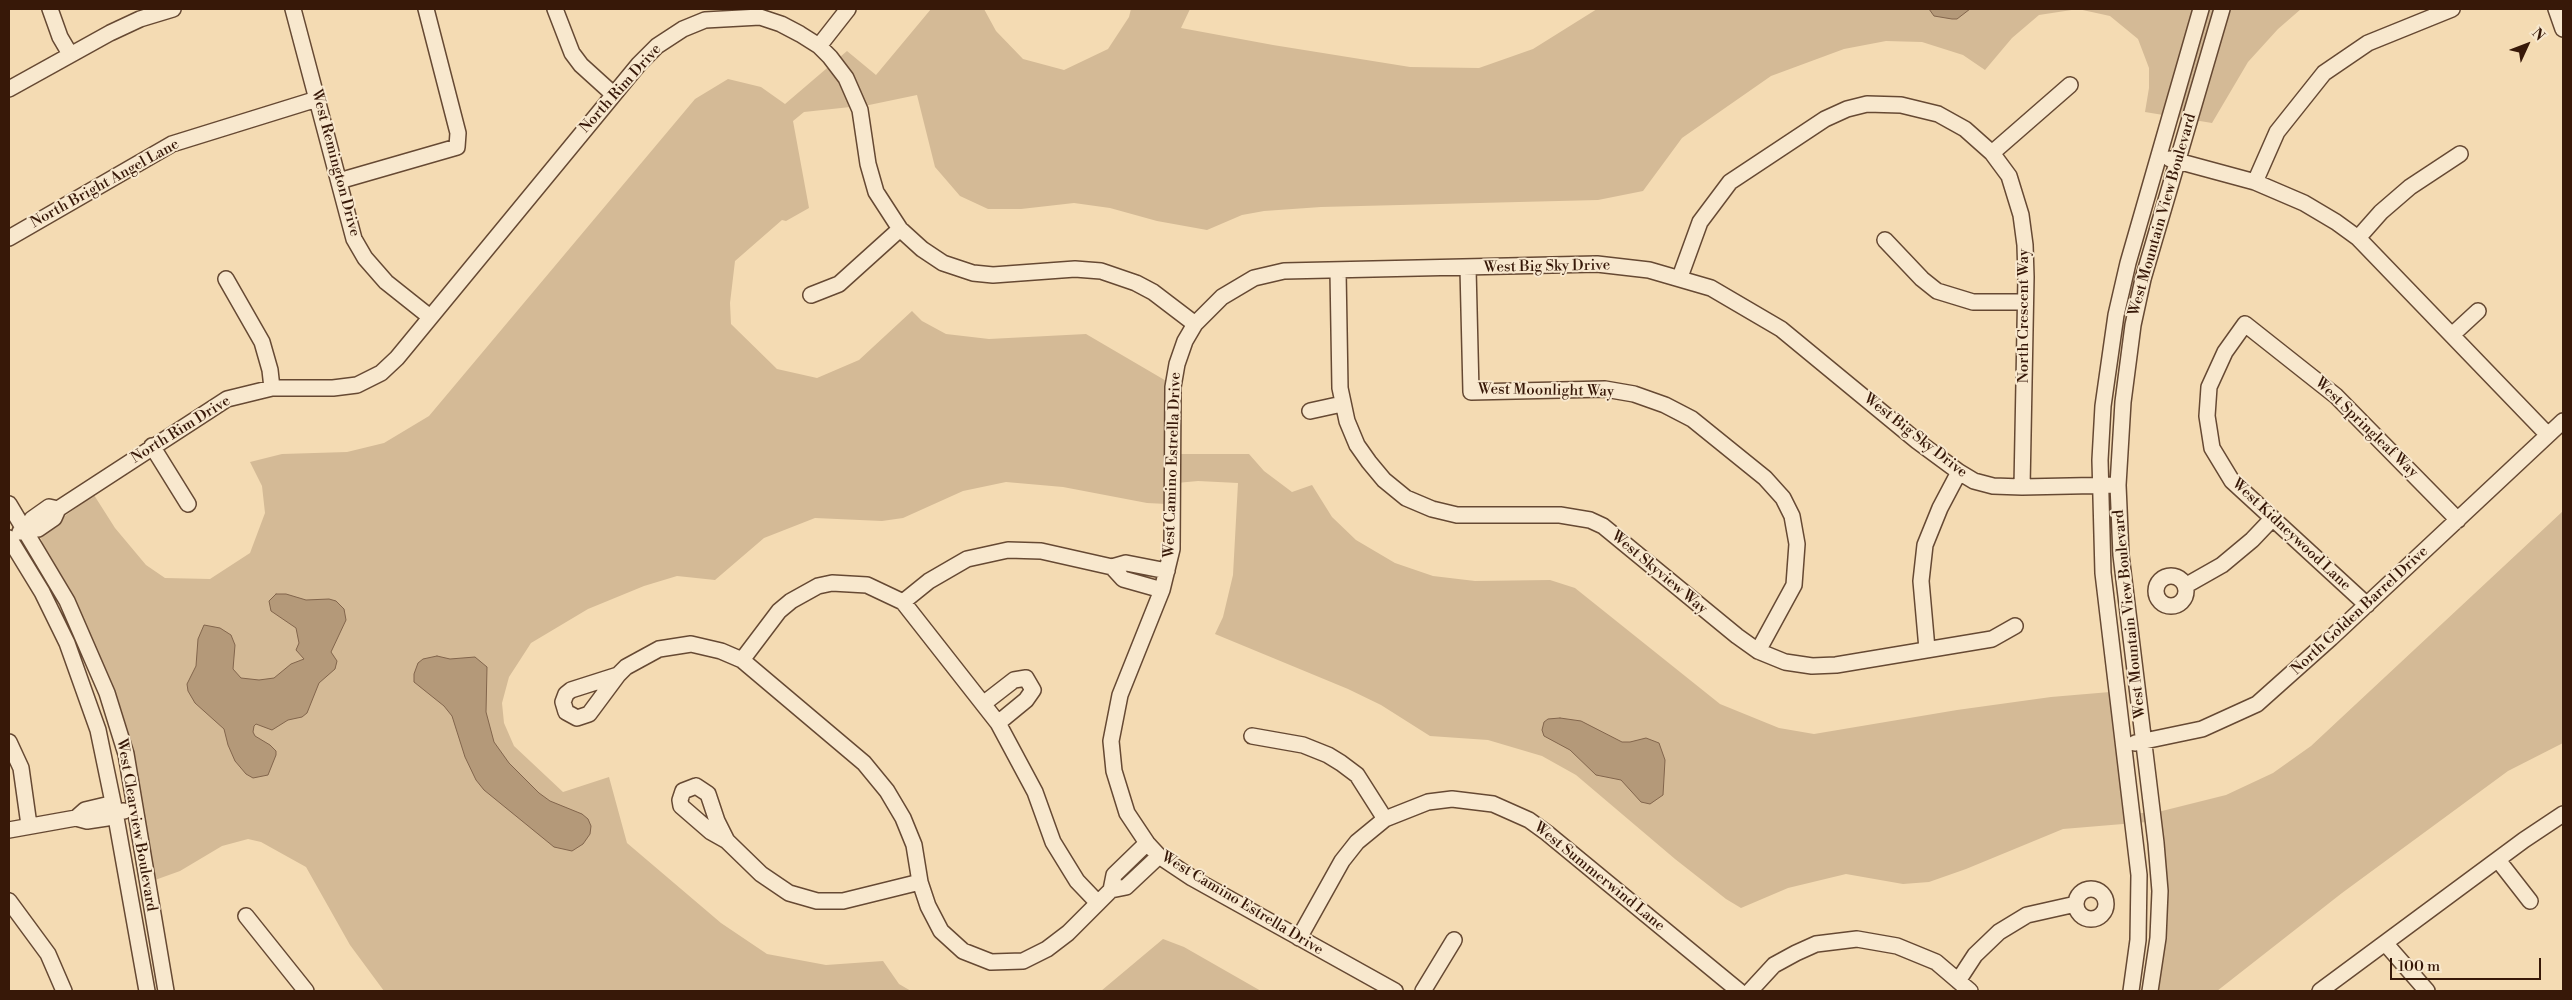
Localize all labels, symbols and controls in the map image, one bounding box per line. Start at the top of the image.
north arrow [2502,20,2552,70]
text: N [2528,25,2548,45]
street label: North Rim Drive [576,41,666,137]
street label: West Remington Drive [307,87,363,239]
street label: West Mountain View Boulevard [2125,112,2201,318]
street label: North Bright Angel Lane [28,136,182,232]
street label: North Crescent Way [2015,249,2033,383]
street label: West Big Sky Drive [1484,257,1610,277]
street label: West Camino Estrella Drive [1161,372,1185,558]
street label: West Springleaf Way [2311,374,2421,482]
street label: West Moonlight Way [1478,381,1614,401]
street label: West Big Sky Drive [1860,390,1970,482]
street label: North Rim Drive [128,392,234,468]
street label: West Kidneywood Lane [2228,475,2354,595]
street label: West Mountain View Boulevard [2110,509,2150,719]
street label: West Skyview Way [1607,528,1711,618]
street label: North Golden Barrel Drive [2288,543,2432,679]
street label: West Clearview Boulevard [112,737,160,913]
street label: West Summerwind Lane [1530,819,1668,935]
street label: West Camino Estrella Drive [1158,848,1326,960]
scale bar [2392,948,2543,980]
text: 100 m [2398,957,2440,976]

